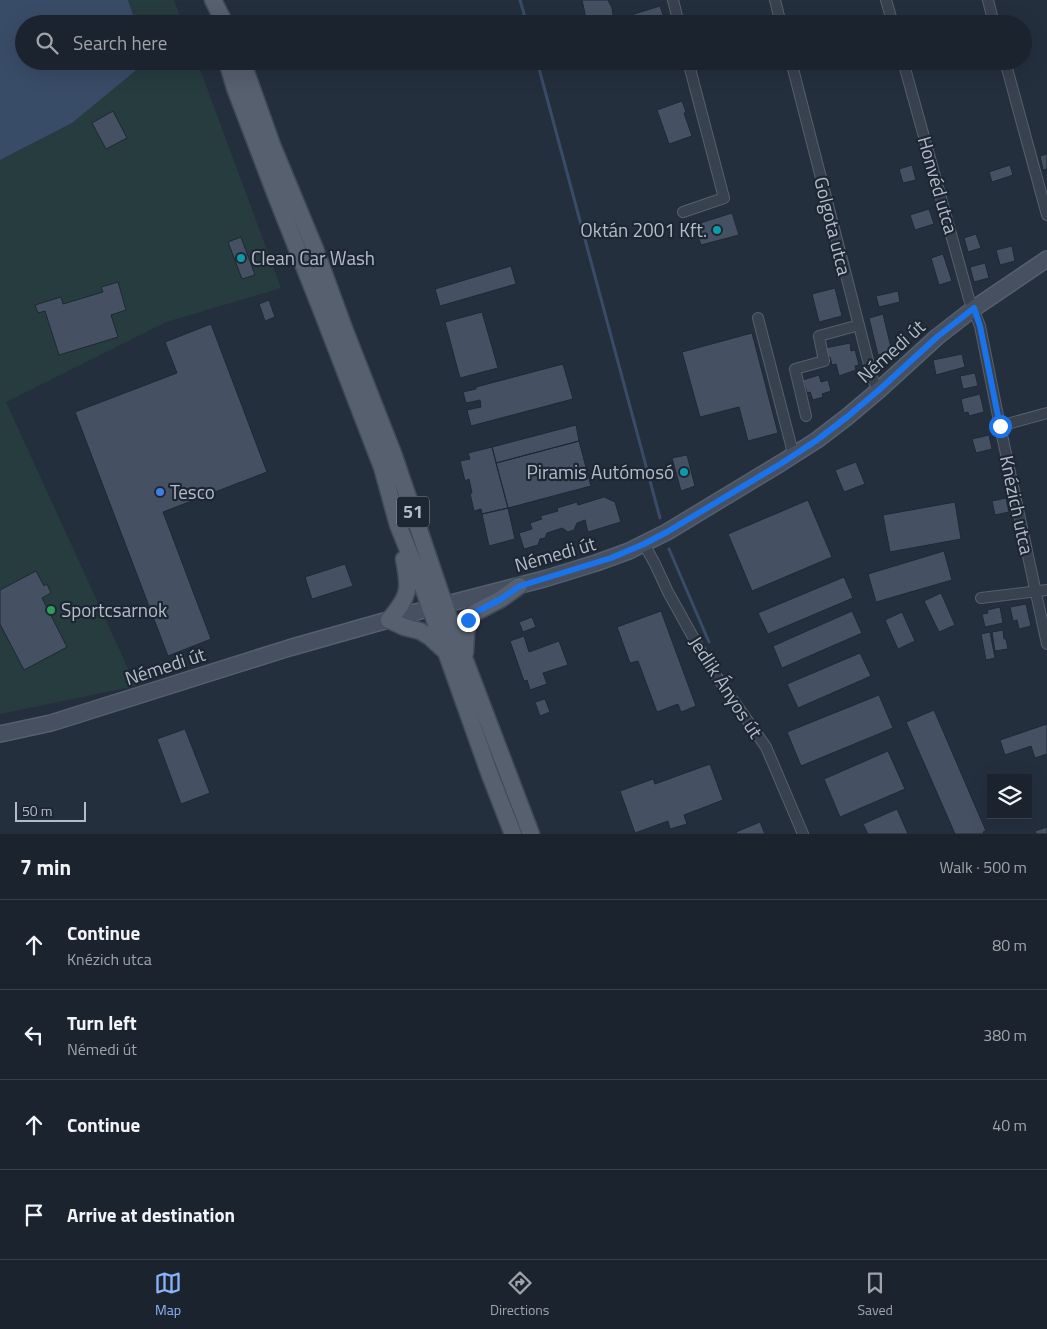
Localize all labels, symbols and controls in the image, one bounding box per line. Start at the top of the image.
search box [15,15,1032,70]
text: Search here [73,28,167,57]
icon: search [33,29,61,57]
street label: Honvéd utca [911,133,966,237]
street label: Golgota utca [807,173,860,279]
place label: Oktán 2001 Kft. [580,215,707,244]
marker: Oktán 2001 Kft. [711,224,723,236]
place label: Clean Car Wash [251,243,375,272]
marker: Clean Car Wash [235,252,247,264]
street label: Némedi út [850,312,931,389]
route start [989,415,1012,438]
street label: Knézich utca [993,453,1042,558]
place label: Piramis Autómosó [527,457,674,486]
marker: Piramis Autómosó [678,466,690,478]
place label: Tesco [170,477,215,506]
marker: Tesco [154,486,166,498]
road number: 51 [397,497,429,528]
street label: Némedi út [511,528,599,579]
place label: Sportcsarnok [61,595,167,624]
marker: Sportcsarnok [45,604,57,616]
route end [457,609,480,632]
street label: Jedlik Ányos út [682,630,771,744]
street label: Némedi út [121,639,209,692]
map controls [987,774,1032,819]
button: layers [987,774,1032,819]
scale bar [15,799,86,822]
text: 50 m [22,800,52,821]
text: 7 min [20,851,71,883]
text: Walk · 500 m [939,855,1027,879]
text: Continue [67,918,140,947]
icon: ahead [20,931,48,959]
text: 80 m [992,933,1027,957]
text: Knézich utca [67,947,152,971]
text: Turn left [67,1008,137,1037]
icon: left [20,1021,48,1049]
text: 380 m [983,1023,1027,1047]
text: Némedi út [67,1037,137,1061]
text: Continue [67,1110,140,1139]
icon: ahead [20,1111,48,1139]
text: 40 m [992,1113,1027,1137]
text: Arrive at destination [67,1200,235,1229]
icon: arrive [20,1201,48,1229]
tab: Map [154,1269,182,1320]
tab: Directions [490,1269,549,1320]
tab: Saved [857,1269,893,1320]

